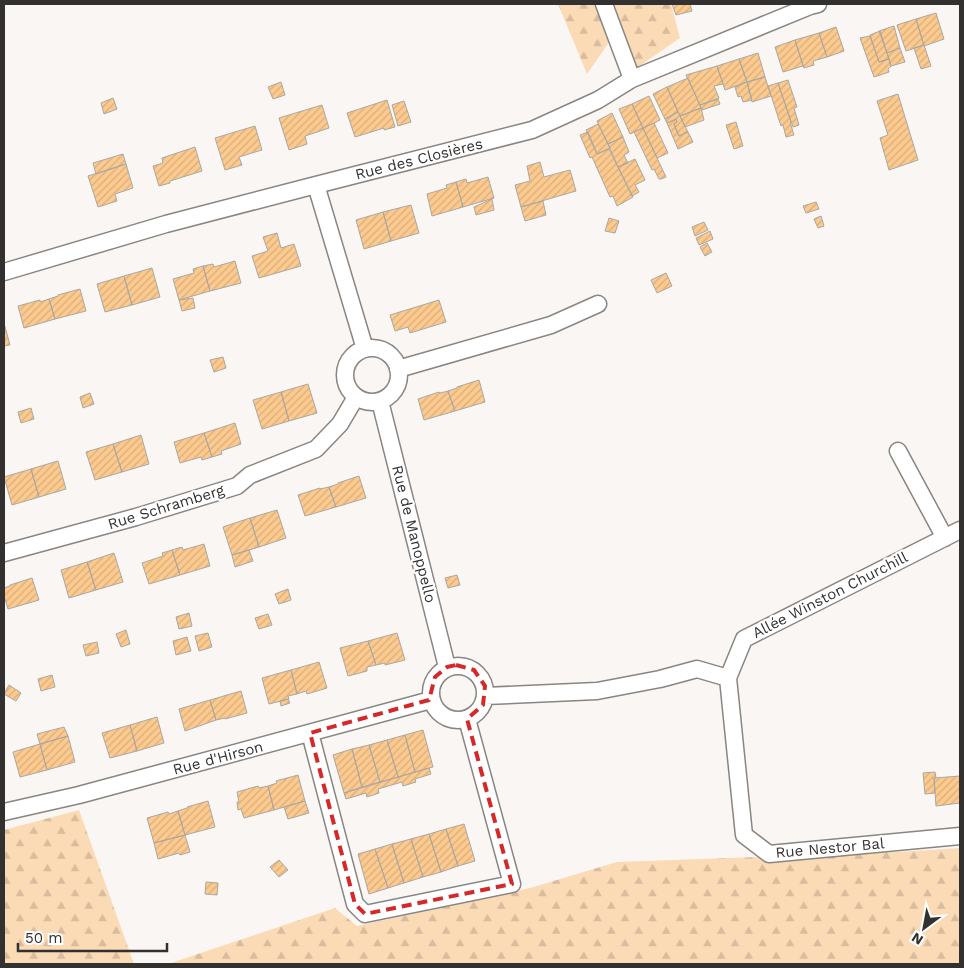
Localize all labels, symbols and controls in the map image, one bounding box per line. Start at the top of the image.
street label: Rue des Closières [353,134,485,184]
street label: Rue de Manoppello [388,463,440,605]
street label: Rue Schramberg [106,481,226,533]
street label: Allée Winston Churchill [749,548,911,642]
street label: Rue d'Hirson [171,737,265,779]
street label: Rue Nestor Bal [775,834,886,862]
north arrow [899,903,949,953]
scale bar [18,920,166,952]
text: 50 m [25,929,62,947]
text: N [908,929,926,949]

